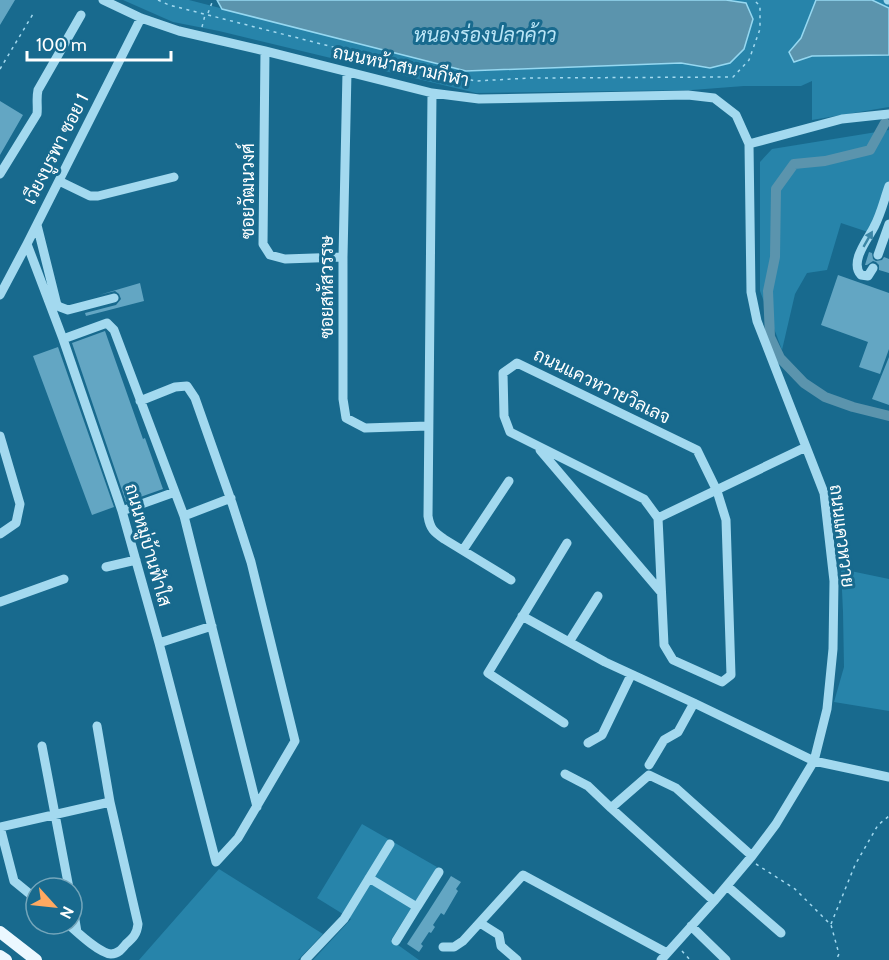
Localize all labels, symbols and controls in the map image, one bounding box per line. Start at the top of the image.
water label: หนองร่องปลาค้าว [413,22,557,47]
scale bar [27,24,171,62]
text: 100 m [36,34,87,56]
street label: ถนนหน้าสนามกีฬา [331,39,472,91]
street label: เวียงบูรพา ซอย 1 [17,89,95,209]
street label: ซอยวัฒนวงศ์ [235,143,259,239]
one-way arrow [862,231,873,247]
street label: ซอยสหัสวรรษ [316,235,338,339]
street label: ถนนแควหวายวิลเลจ [530,343,674,429]
street label: ถนนหมู่บ้านฟ้าใส [118,481,178,609]
street label: ถนนแควหวาย [825,483,859,589]
north arrow [24,876,84,936]
text: N [56,903,78,922]

